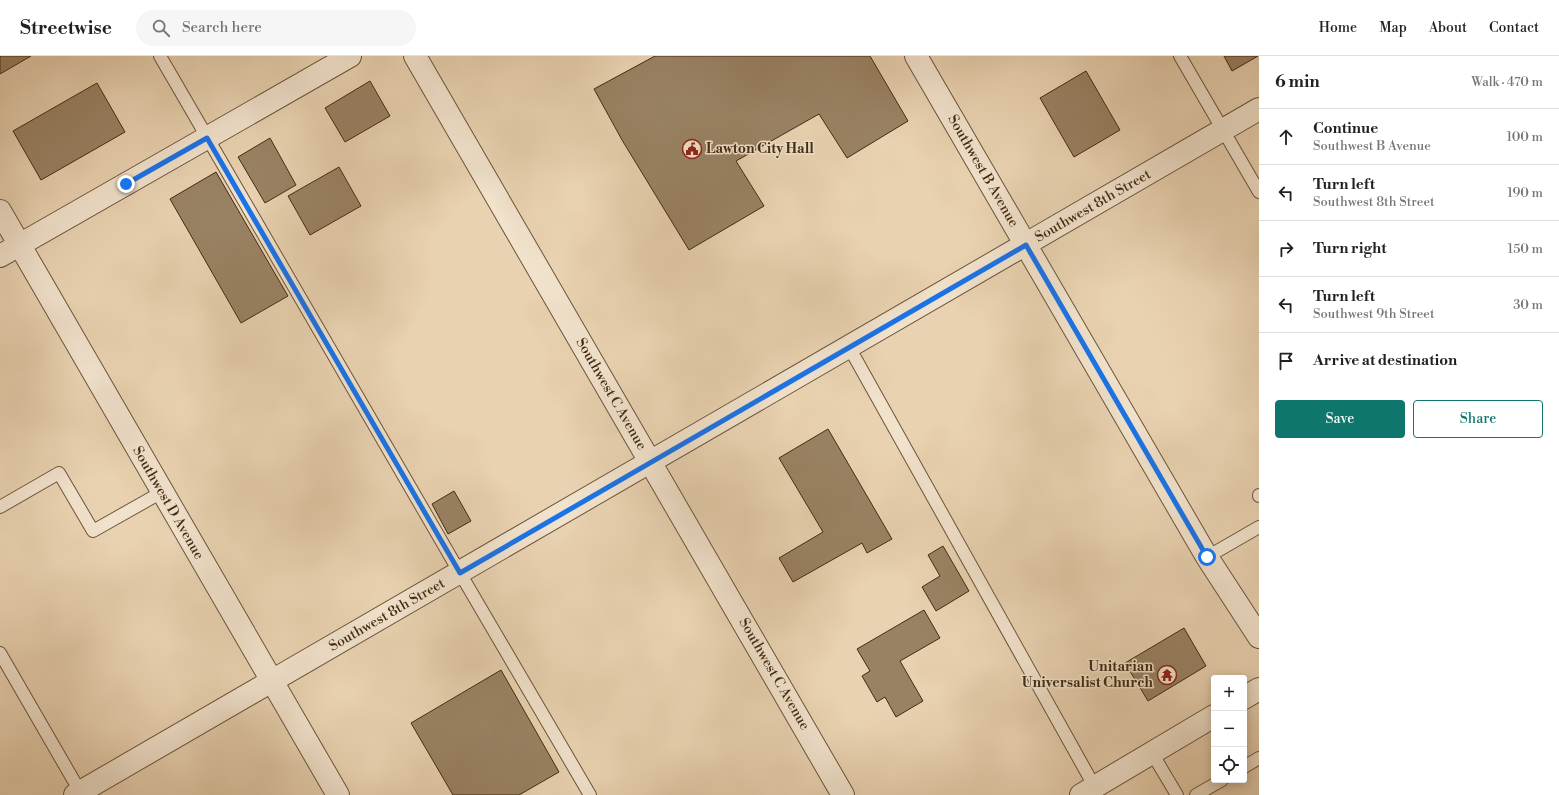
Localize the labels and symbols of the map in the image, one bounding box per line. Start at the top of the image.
street label: Southwest B Avenue [943,112,1023,230]
public building icon: Lawton City Hall [681,138,703,160]
place label: Lawton City Hall [706,140,814,158]
street label: Southwest 8th Street [1032,165,1154,247]
route end [117,175,135,193]
street label: Southwest C Avenue [572,335,650,453]
street label: Southwest D Avenue [128,443,208,563]
route start [1198,548,1216,566]
street label: Southwest 8th Street [326,574,448,656]
street label: Southwest C Avenue [735,615,813,733]
place label: Unitarian Universalist Church [1022,658,1153,692]
temple icon: Unitarian Universalist Church [1156,664,1178,686]

